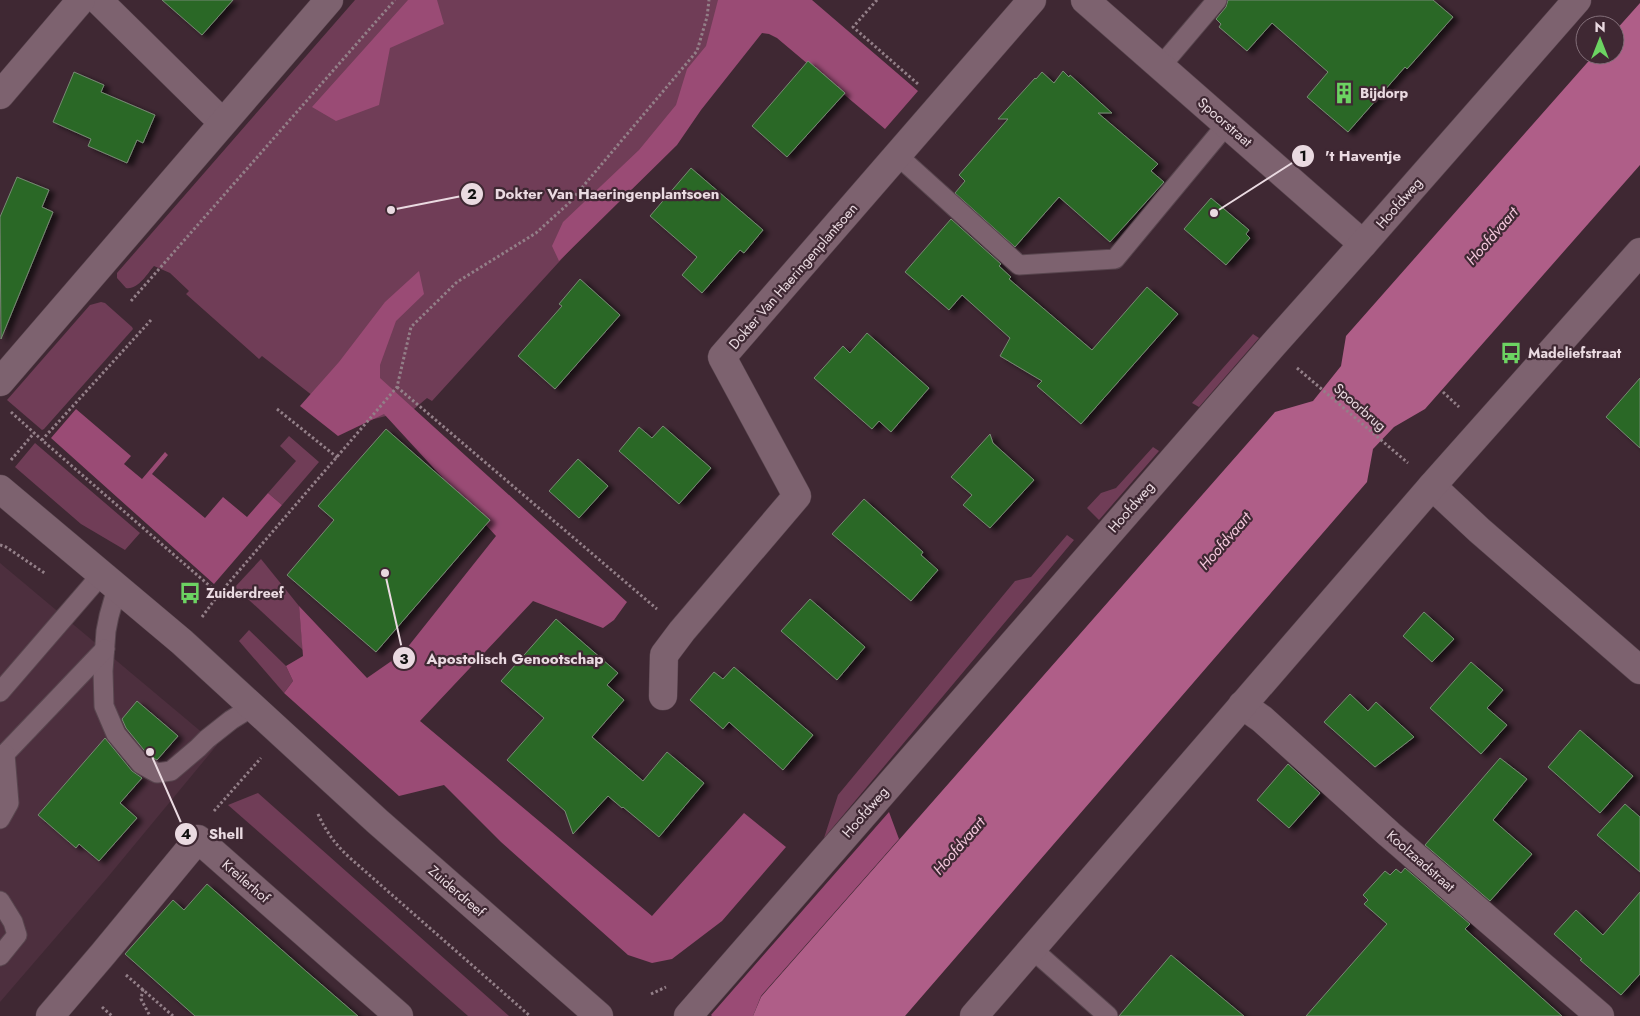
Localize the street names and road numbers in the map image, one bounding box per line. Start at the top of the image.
street label: Spoorstraat [1193,93,1257,152]
street label: Hoofdweg [1371,173,1427,233]
street label: Dokter Van Haeringenplantsoen [724,199,862,353]
street label: Spoorbrug [1329,379,1391,435]
street label: Hoofdweg [1103,477,1159,537]
street label: Hoofdweg [837,782,893,842]
street label: Koolzaadstraat [1383,826,1460,897]
street label: Kreilerhof [218,855,275,908]
street label: Zuiderdreef [424,861,490,922]

